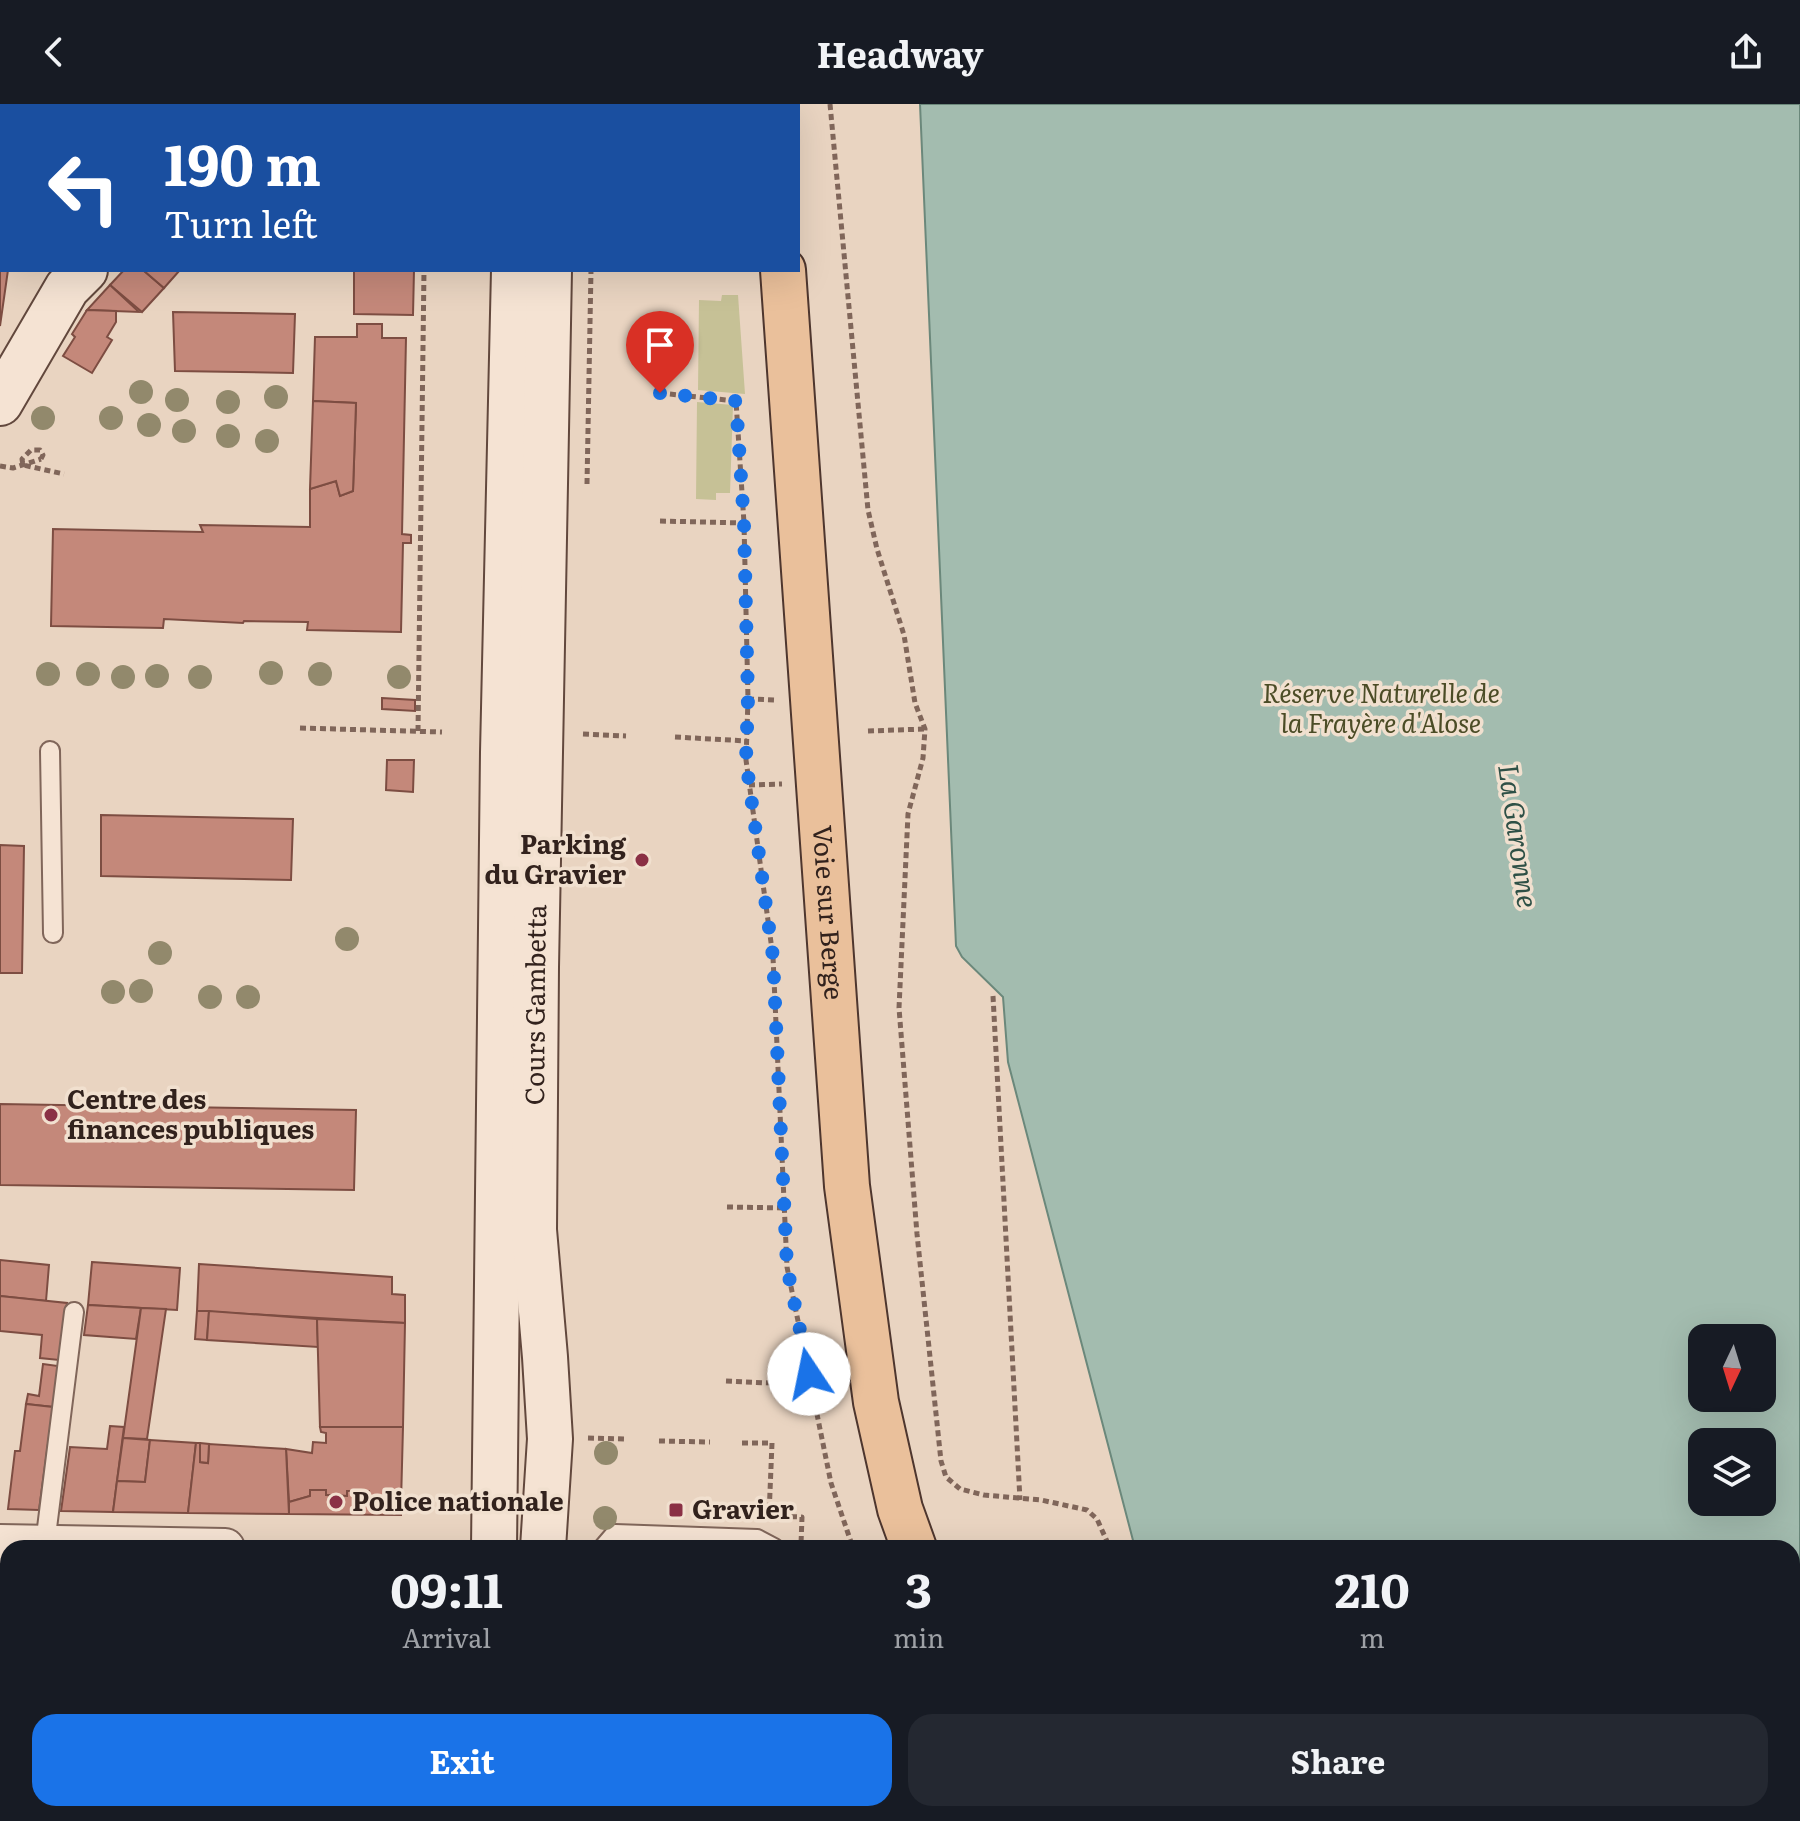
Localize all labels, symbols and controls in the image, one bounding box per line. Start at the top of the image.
text: Headway [816,26,984,79]
icon: back [32,30,76,74]
icon: share [1724,30,1768,74]
text: 190 m [164,120,321,203]
icon: left [32,136,136,240]
text: Turn left [164,196,318,249]
pin [626,311,694,393]
icon: arrive [638,323,682,367]
park label: Réserve Naturelle de la Frayère d'Alose [1262,672,1500,741]
water label: La Garonne [1489,761,1551,911]
place label: Parking du Gravier [485,823,626,892]
street label: Voie sur Berge [805,824,856,1001]
marker: Parking du Gravier [633,851,651,869]
street label: Cours Gambetta [513,904,554,1105]
place label: Centre des finances publiques [67,1078,314,1147]
marker: Centre des finances publiques [42,1106,60,1124]
north arrow [1688,1324,1776,1412]
map controls [1688,1324,1776,1516]
position arrow [767,1332,851,1416]
button: layers [1688,1428,1776,1516]
place label: Police nationale [352,1480,564,1519]
place label: Gravier [692,1488,794,1527]
marker: Police nationale [327,1493,345,1511]
marker: Gravier [667,1501,685,1519]
text: 09:11 [390,1552,503,1623]
text: 3 [905,1552,932,1623]
text: 210 [1335,1552,1410,1623]
text: Arrival [402,1617,491,1656]
text: min [893,1617,944,1656]
text: m [1360,1617,1385,1656]
button: Exit [32,1714,892,1806]
button: Share [908,1714,1768,1806]

